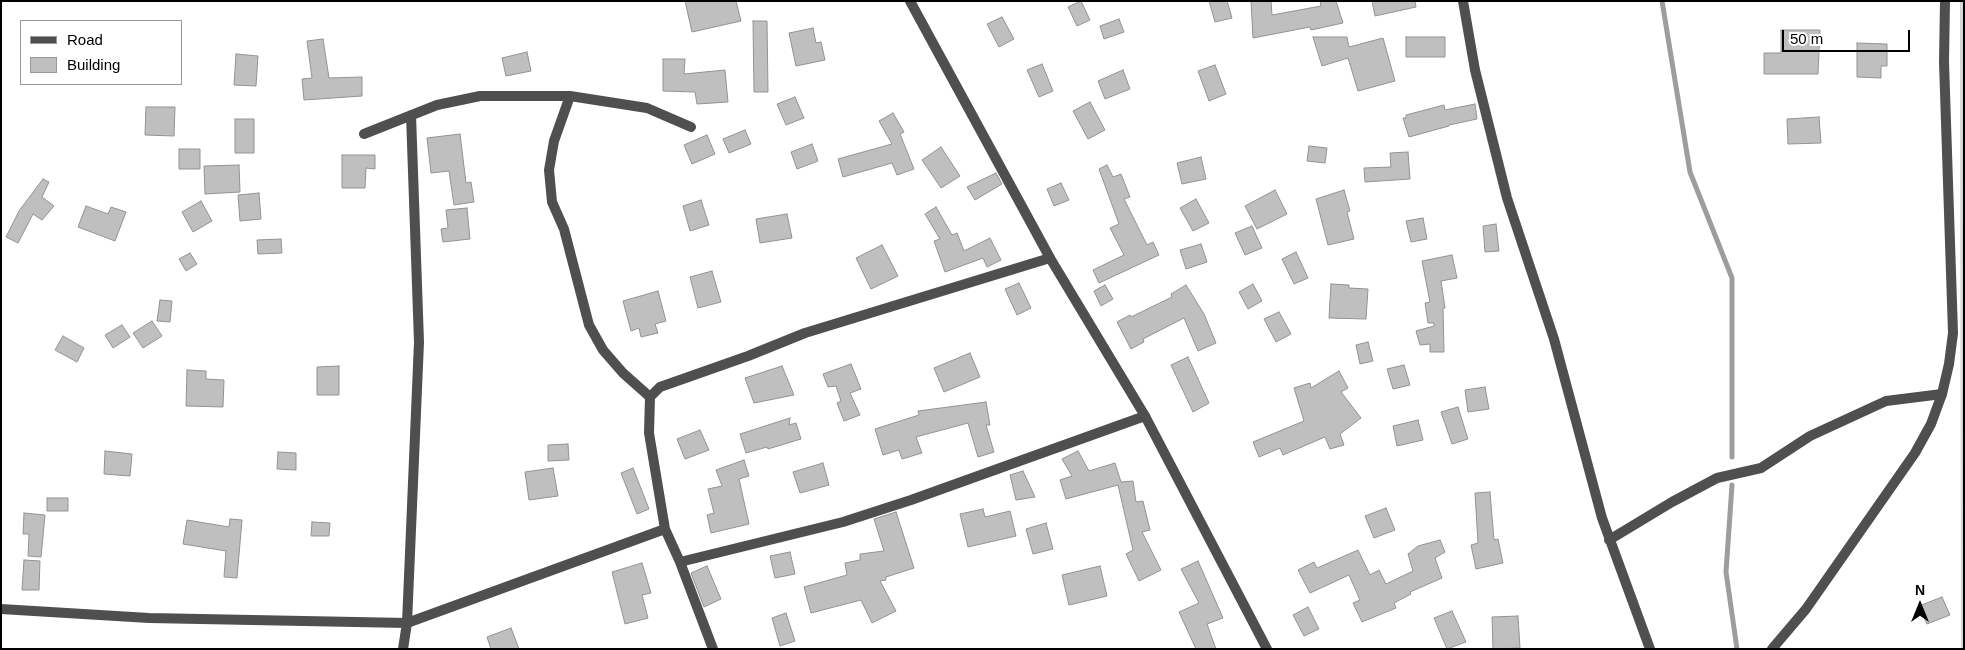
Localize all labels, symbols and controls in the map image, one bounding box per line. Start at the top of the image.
legend [20,20,182,85]
scale bar [1785,20,1912,52]
text: 50 m [1790,30,1823,47]
text: Road [67,31,103,48]
text: Building [67,56,120,73]
north arrow [1895,580,1945,630]
text: N [1915,582,1925,598]

